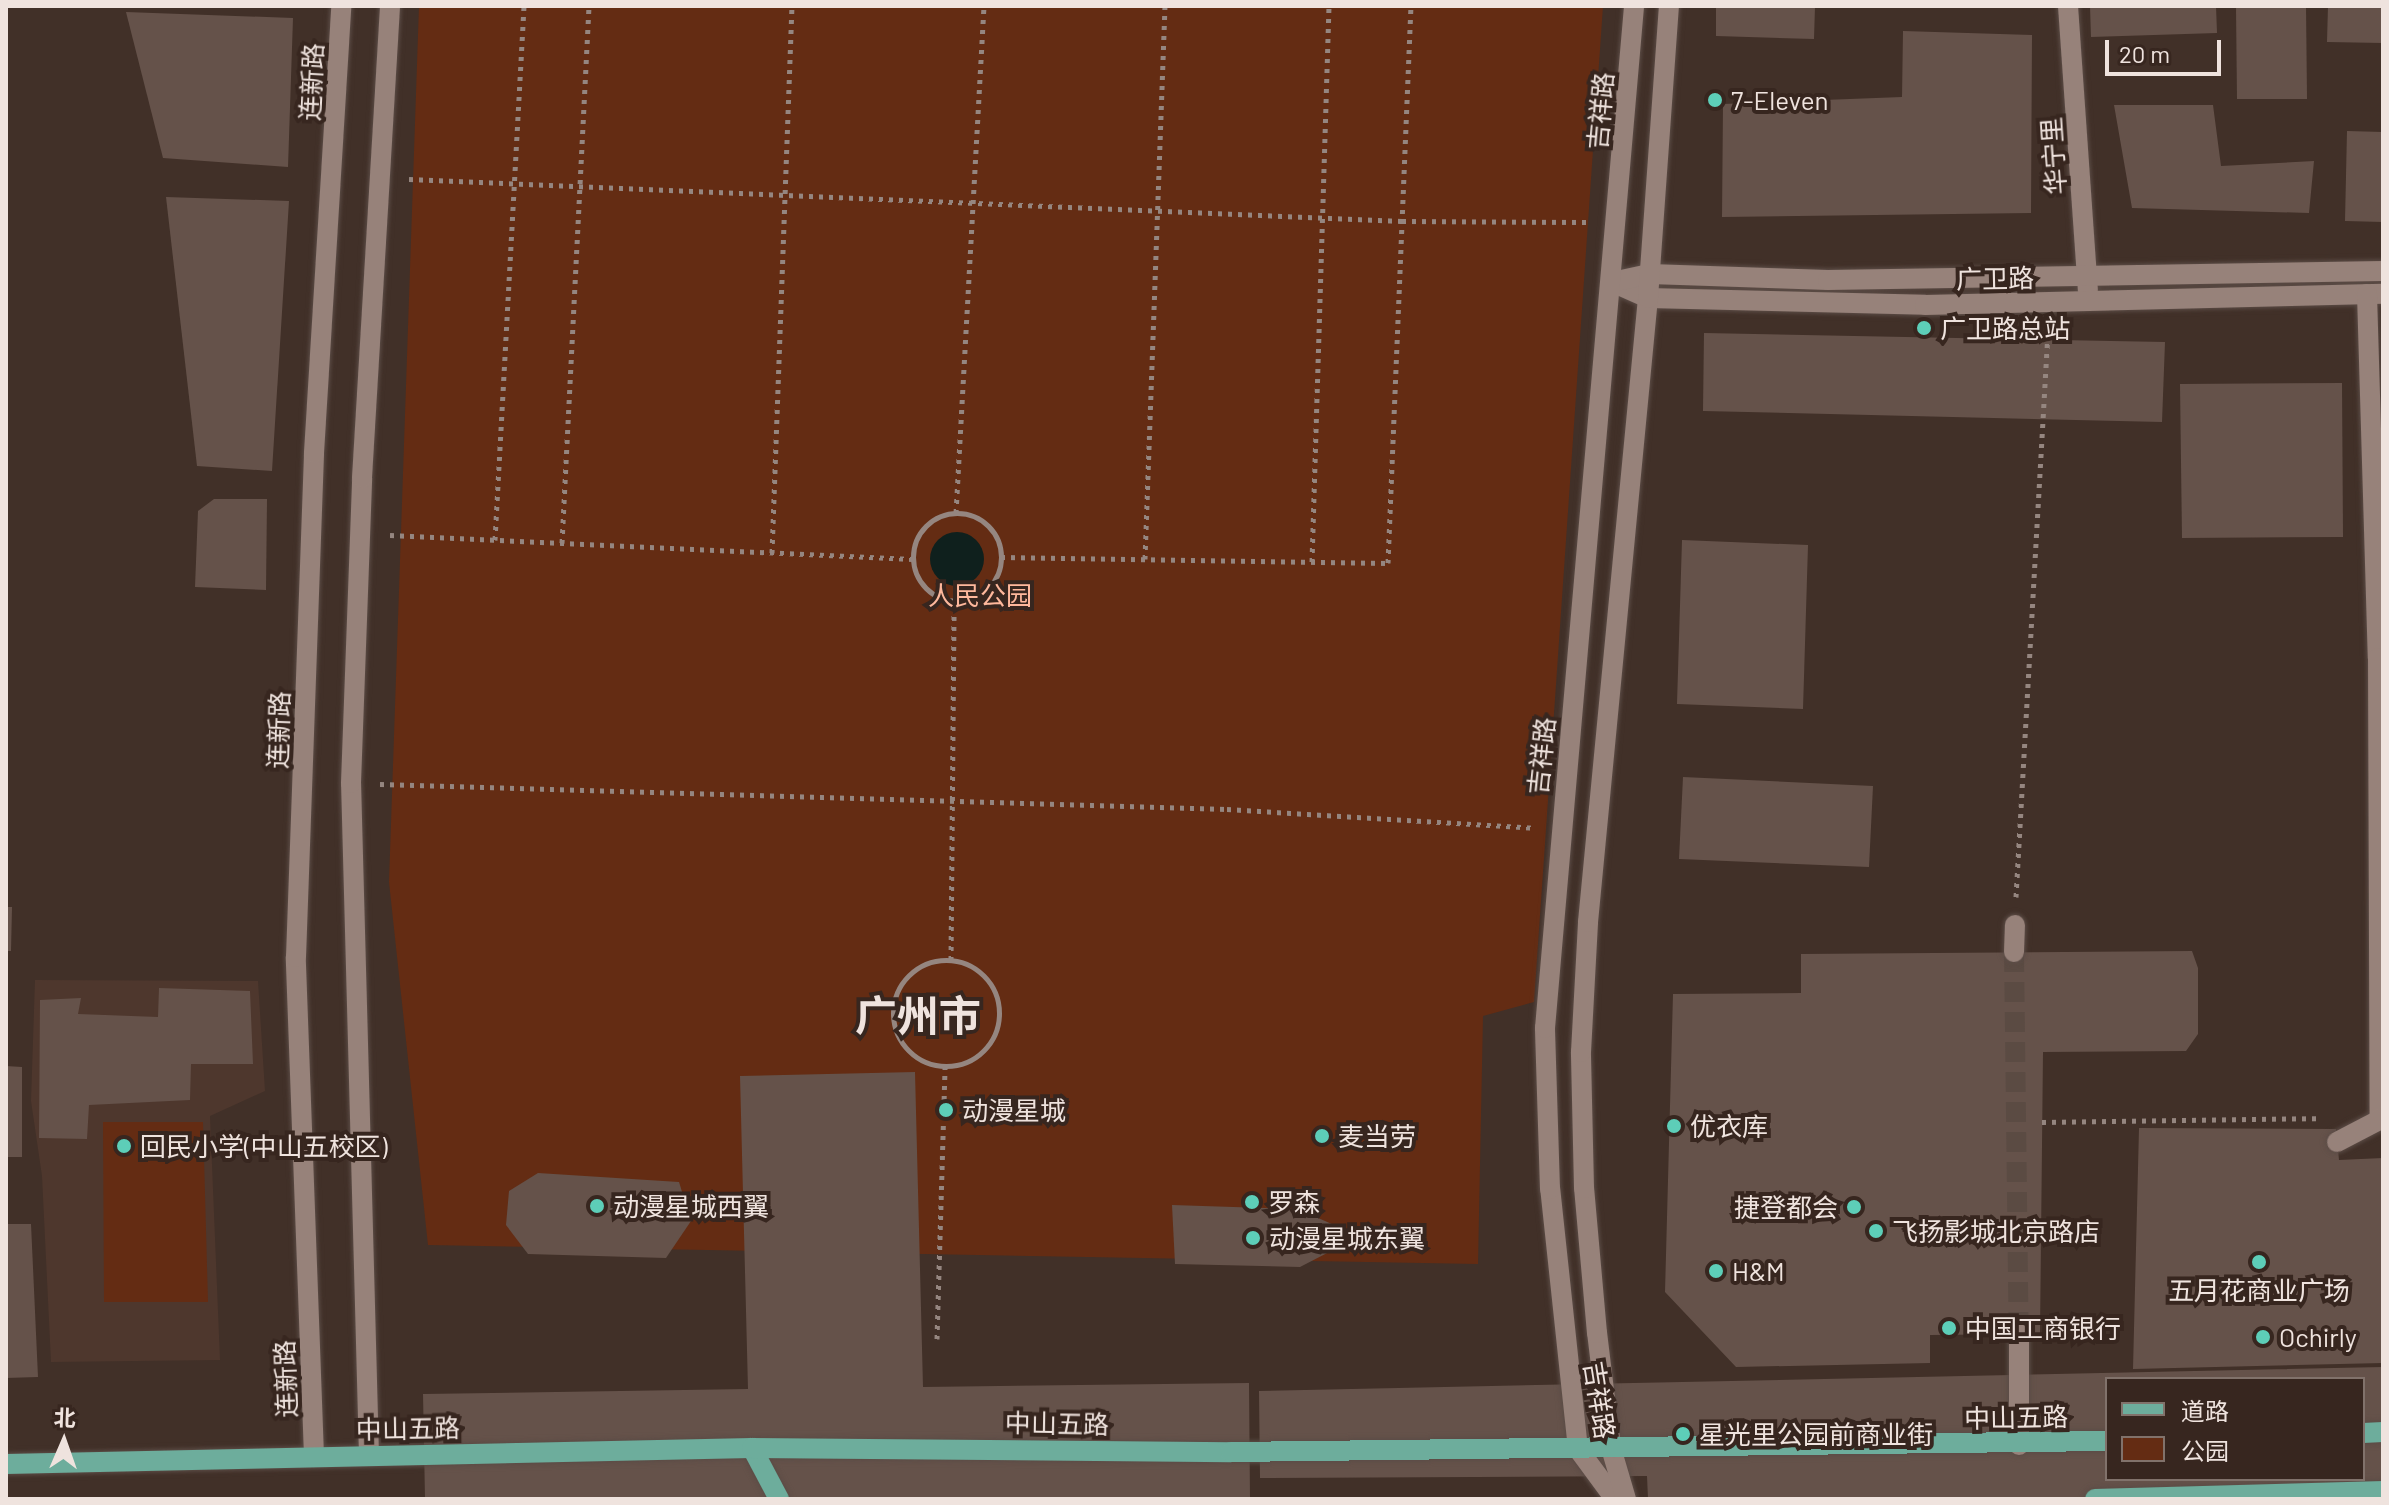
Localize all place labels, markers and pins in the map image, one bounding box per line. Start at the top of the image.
place label: 7-Eleven [1731,84,1829,116]
marker: 7-Eleven [1706,91,1724,109]
place label: 广卫路总站 [1940,312,2070,344]
marker: 广卫路总站 [1915,319,1933,337]
place label: 动漫星城 [962,1094,1066,1126]
marker: 动漫星城 [937,1101,955,1119]
place label: 优衣库 [1690,1110,1768,1142]
marker: 优衣库 [1665,1117,1683,1135]
place label: 麦当劳 [1338,1120,1416,1152]
marker: 麦当劳 [1313,1127,1331,1145]
place label: 回民小学(中山五校区) [140,1130,388,1162]
marker: 回民小学(中山五校区) [115,1137,133,1155]
place label: 罗森 [1268,1186,1320,1218]
place label: 动漫星城西翼 [613,1190,769,1222]
place label: 捷登都会 [1734,1191,1838,1223]
marker: 罗森 [1243,1193,1261,1211]
marker: 动漫星城西翼 [588,1197,606,1215]
marker: 捷登都会 [1845,1198,1863,1216]
place label: 飞扬影城北京路店 [1892,1215,2100,1247]
place label: 动漫星城东翼 [1269,1222,1425,1254]
marker: 飞扬影城北京路店 [1867,1222,1885,1240]
marker: 动漫星城东翼 [1244,1229,1262,1247]
marker: 五月花商业广场 [2250,1253,2268,1271]
place label: H&M [1732,1255,1785,1287]
marker: H&M [1707,1262,1725,1280]
place label: 五月花商业广场 [2168,1274,2350,1306]
place label: 中国工商银行 [1965,1312,2121,1344]
marker: 中国工商银行 [1940,1319,1958,1337]
place label: Ochirly [2279,1321,2357,1353]
marker: Ochirly [2254,1328,2272,1346]
place label: 星光里公园前商业街 [1699,1418,1933,1450]
marker: 星光里公园前商业街 [1674,1425,1692,1443]

